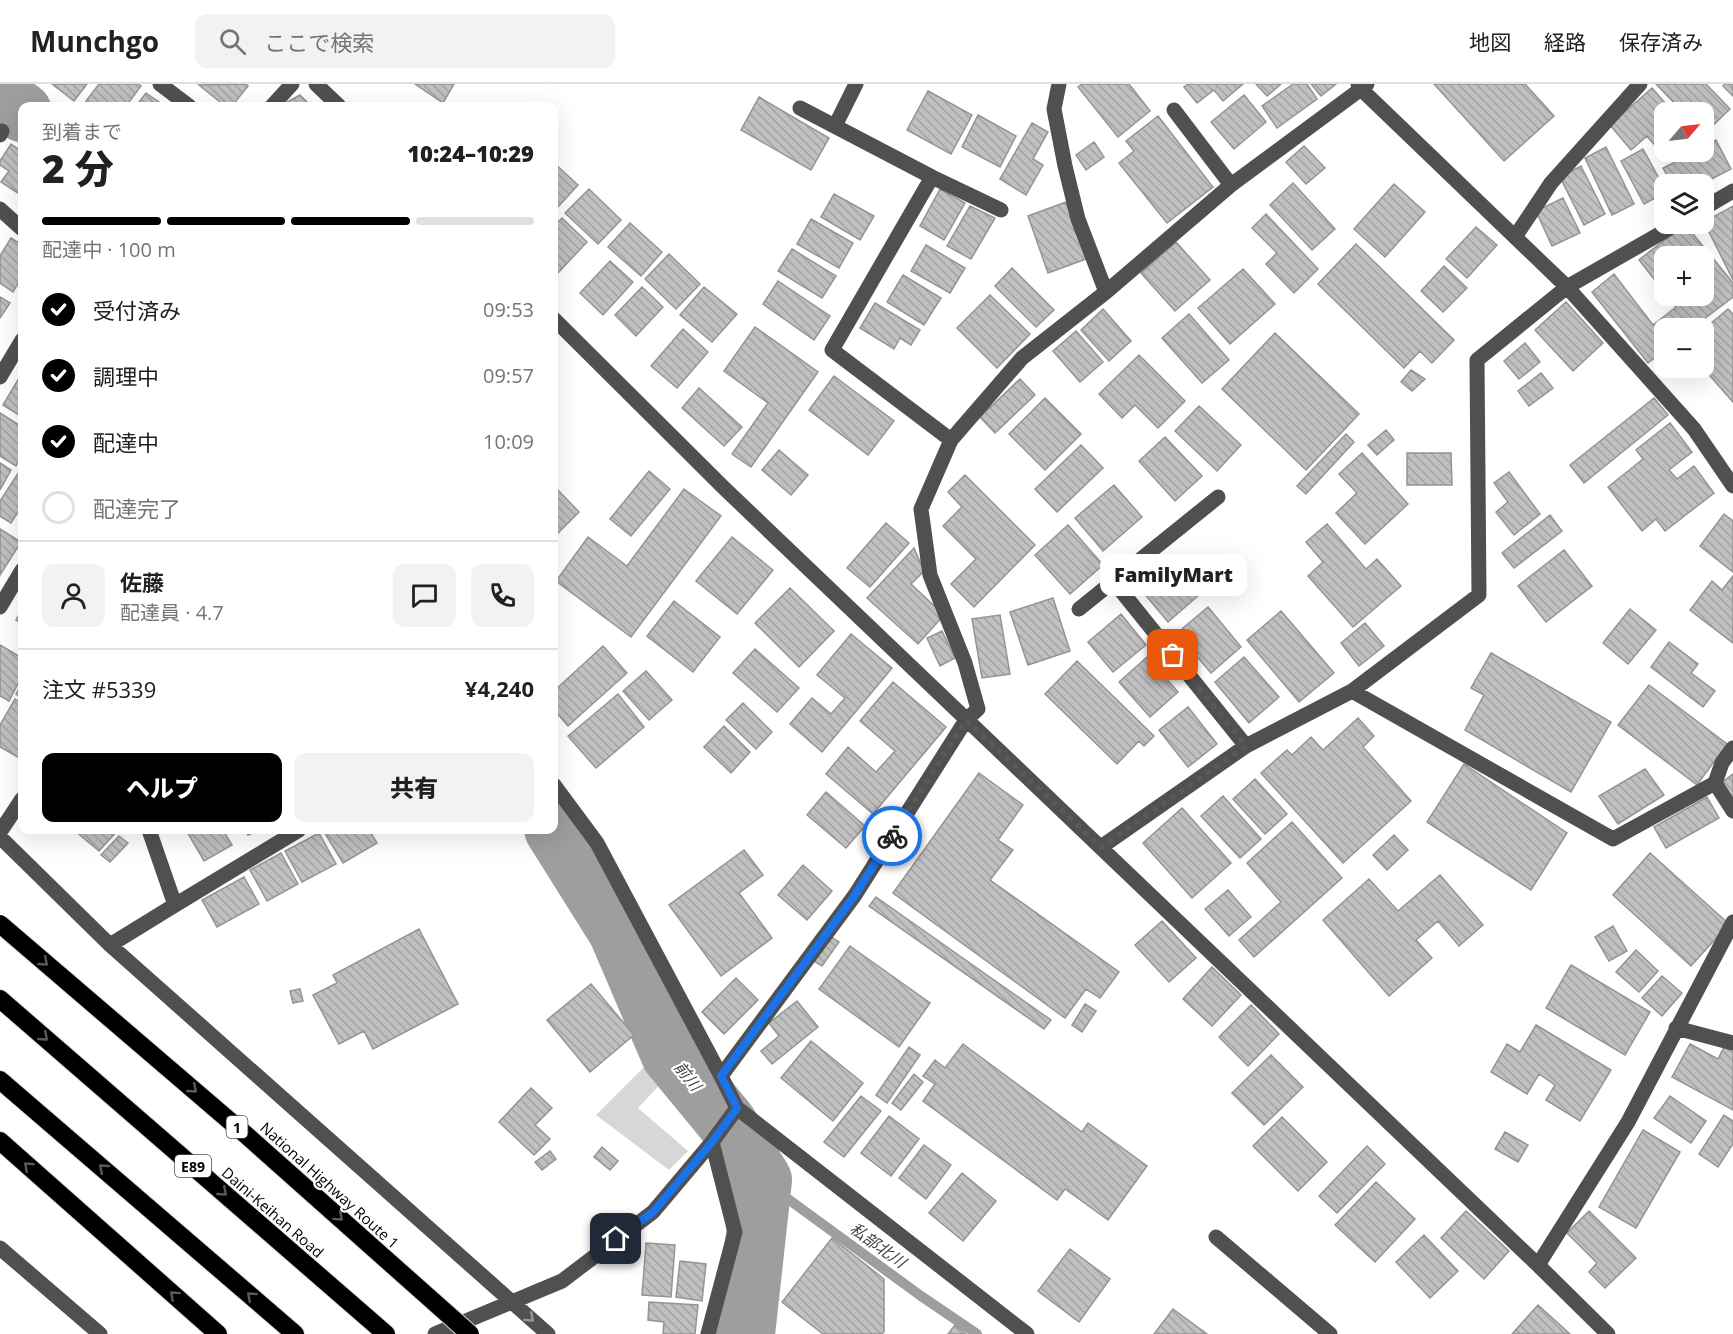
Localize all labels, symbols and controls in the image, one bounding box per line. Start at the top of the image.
search box [195,14,615,68]
text: Munchgo [30,22,159,60]
icon: search [216,25,249,58]
text: ここで検索 [264,27,374,57]
text: 地図 [1469,28,1511,56]
text: 経路 [1544,28,1586,56]
text: 保存済み [1619,28,1703,56]
north arrow [1654,102,1714,162]
map controls [1654,102,1714,378]
text: 到着まで [42,118,122,145]
text: 10:24–10:29 [407,138,534,168]
text: 2 分 [42,141,114,194]
button: layers [1654,174,1714,234]
text: 配達中 · 100 m [42,236,176,263]
button: + [1654,246,1714,306]
icon: check [42,293,75,326]
text: 受付済み [93,295,181,325]
text: 09:53 [483,296,534,323]
button: − [1654,318,1714,378]
icon: check [42,359,75,392]
text: 調理中 [93,361,159,391]
text: 09:57 [483,362,534,389]
icon: check [42,425,75,458]
text: 配達中 [93,427,159,457]
text: 10:09 [483,428,534,455]
text: 配達完了 [93,493,181,523]
callout: FamilyMart [1100,553,1246,595]
text: FamilyMart [1114,561,1233,588]
button: person [42,564,105,627]
button: chat [393,564,456,627]
button: phone [471,564,534,627]
text: 佐藤 [120,567,164,597]
text: 配達員 · 4.7 [120,599,224,626]
pin [1147,629,1198,680]
icon: bag [1156,638,1189,671]
text: ¥4,240 [465,673,534,703]
text: 注文 #5339 [42,674,156,704]
button: ヘルプ [42,753,282,822]
button: 共有 [294,753,534,822]
courier [862,806,922,866]
icon: bike [876,820,909,853]
one-way arrow [37,955,48,966]
one-way arrow [37,1030,48,1041]
water label: 前川 [669,1057,708,1097]
one-way arrow [186,1082,197,1093]
road number: 1 [226,1116,248,1138]
street label: National Highway Route 1 [256,1117,404,1253]
road number: E89 [175,1155,211,1177]
one-way arrow [24,1162,35,1173]
street label: Daini-Keihan Road [218,1162,328,1262]
one-way arrow [99,1164,110,1175]
one-way arrow [216,1185,227,1196]
one-way arrow [332,1210,343,1221]
pin [590,1213,641,1264]
water label: 私部北川 [846,1217,912,1274]
icon: home [599,1222,632,1255]
one-way arrow [170,1291,181,1302]
one-way arrow [247,1292,258,1303]
one-way arrow [523,1311,534,1322]

